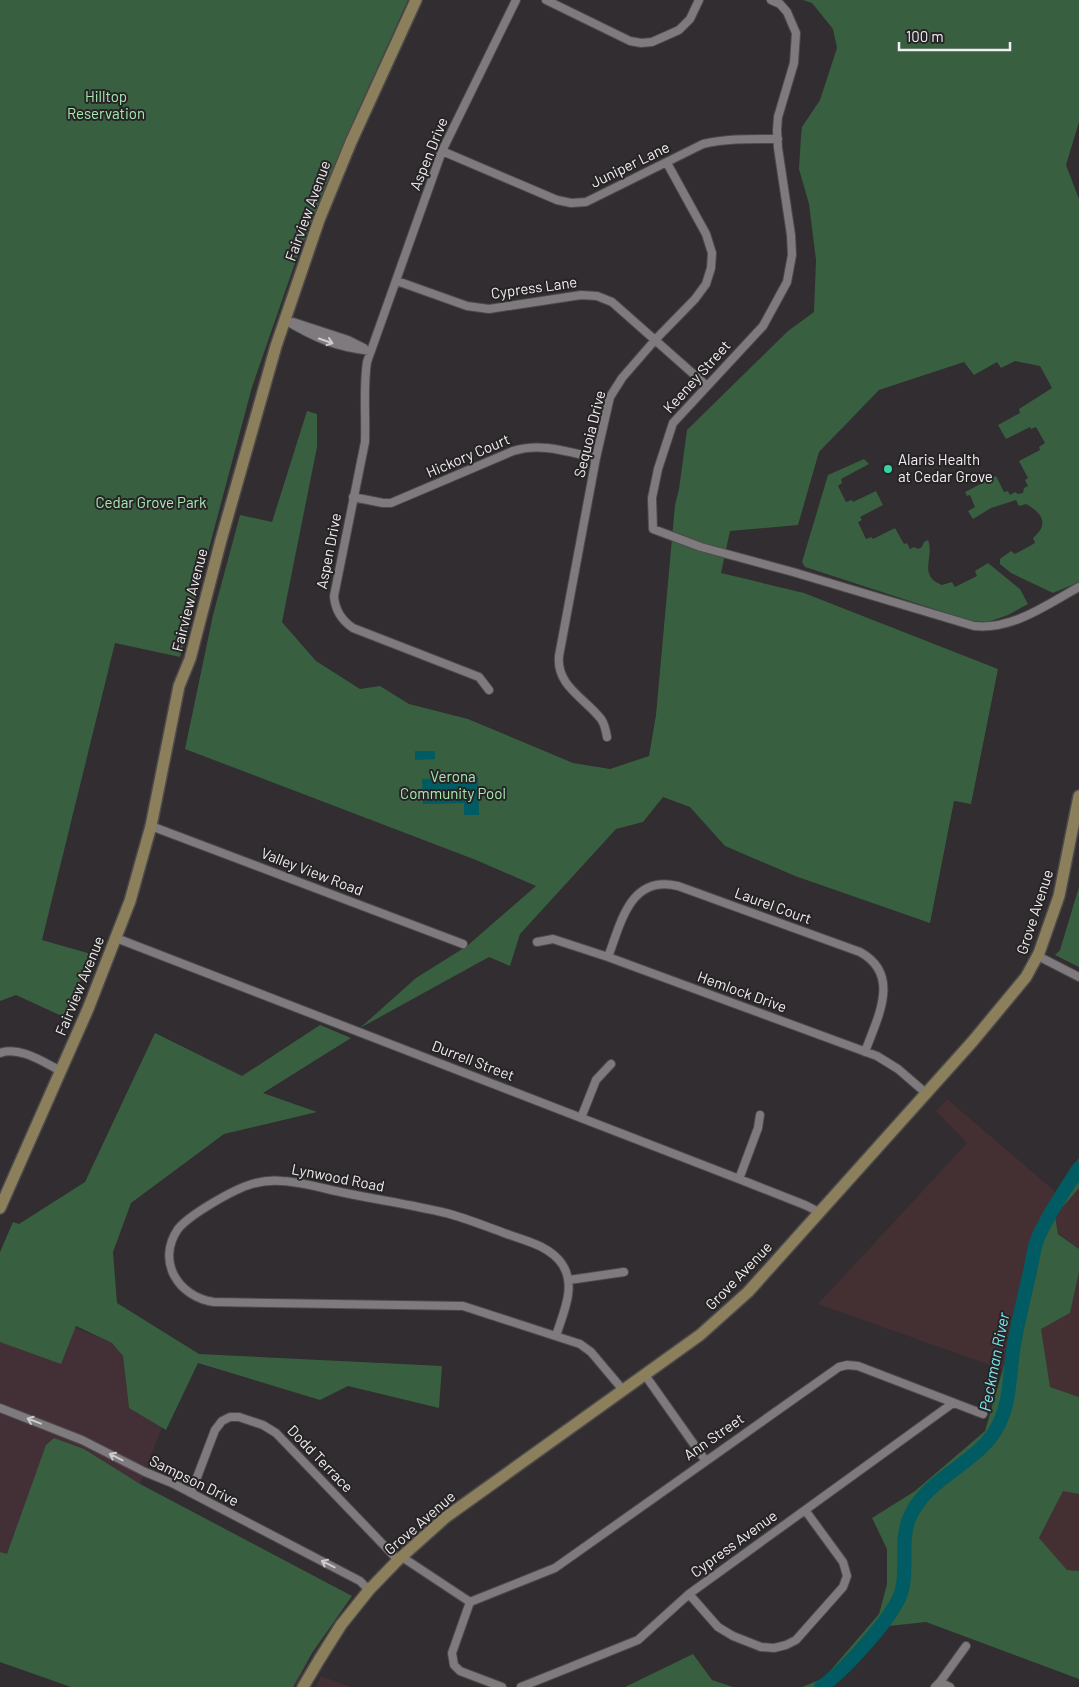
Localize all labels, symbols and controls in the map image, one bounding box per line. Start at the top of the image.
scale bar [899,20,1010,52]
text: 100 m [906,27,944,45]
park label: Hilltop Reservation [67,87,145,122]
street label: Aspen Drive [405,115,451,193]
street label: Juniper Lane [587,137,672,191]
street label: Fairview Avenue [281,158,334,263]
street label: Cypress Lane [490,272,578,302]
street label: Keeney Street [659,336,734,416]
one-way arrow [318,337,333,346]
street label: Sequoia Drive [570,388,609,479]
street label: Hickory Court [423,429,512,481]
place label: Alaris Health at Cedar Grove [898,450,993,485]
marker: Alaris Health at Cedar Grove [882,463,894,475]
park label: Cedar Grove Park [95,493,207,511]
street label: Aspen Drive [312,511,344,590]
street label: Fairview Avenue [168,546,211,653]
park label: Verona Community Pool [400,767,506,802]
street label: Valley View Road [259,843,366,899]
street label: Grove Avenue [1012,867,1056,956]
street label: Laurel Court [732,883,814,927]
street label: Fairview Avenue [51,933,107,1038]
street label: Hemlock Drive [695,967,789,1016]
street label: Durrell Street [430,1036,517,1084]
street label: Lynwood Road [290,1159,386,1195]
street label: Grove Avenue [701,1237,775,1313]
water label: Peckman River [975,1310,1013,1413]
street label: Ann Street [680,1409,747,1463]
one-way arrow [27,1416,42,1425]
street label: Dodd Terrace [284,1421,357,1496]
street label: Sampson Drive [147,1451,242,1509]
one-way arrow [108,1452,123,1462]
street label: Grove Avenue [380,1487,458,1558]
street label: Cypress Avenue [687,1506,780,1581]
one-way arrow [321,1559,336,1568]

